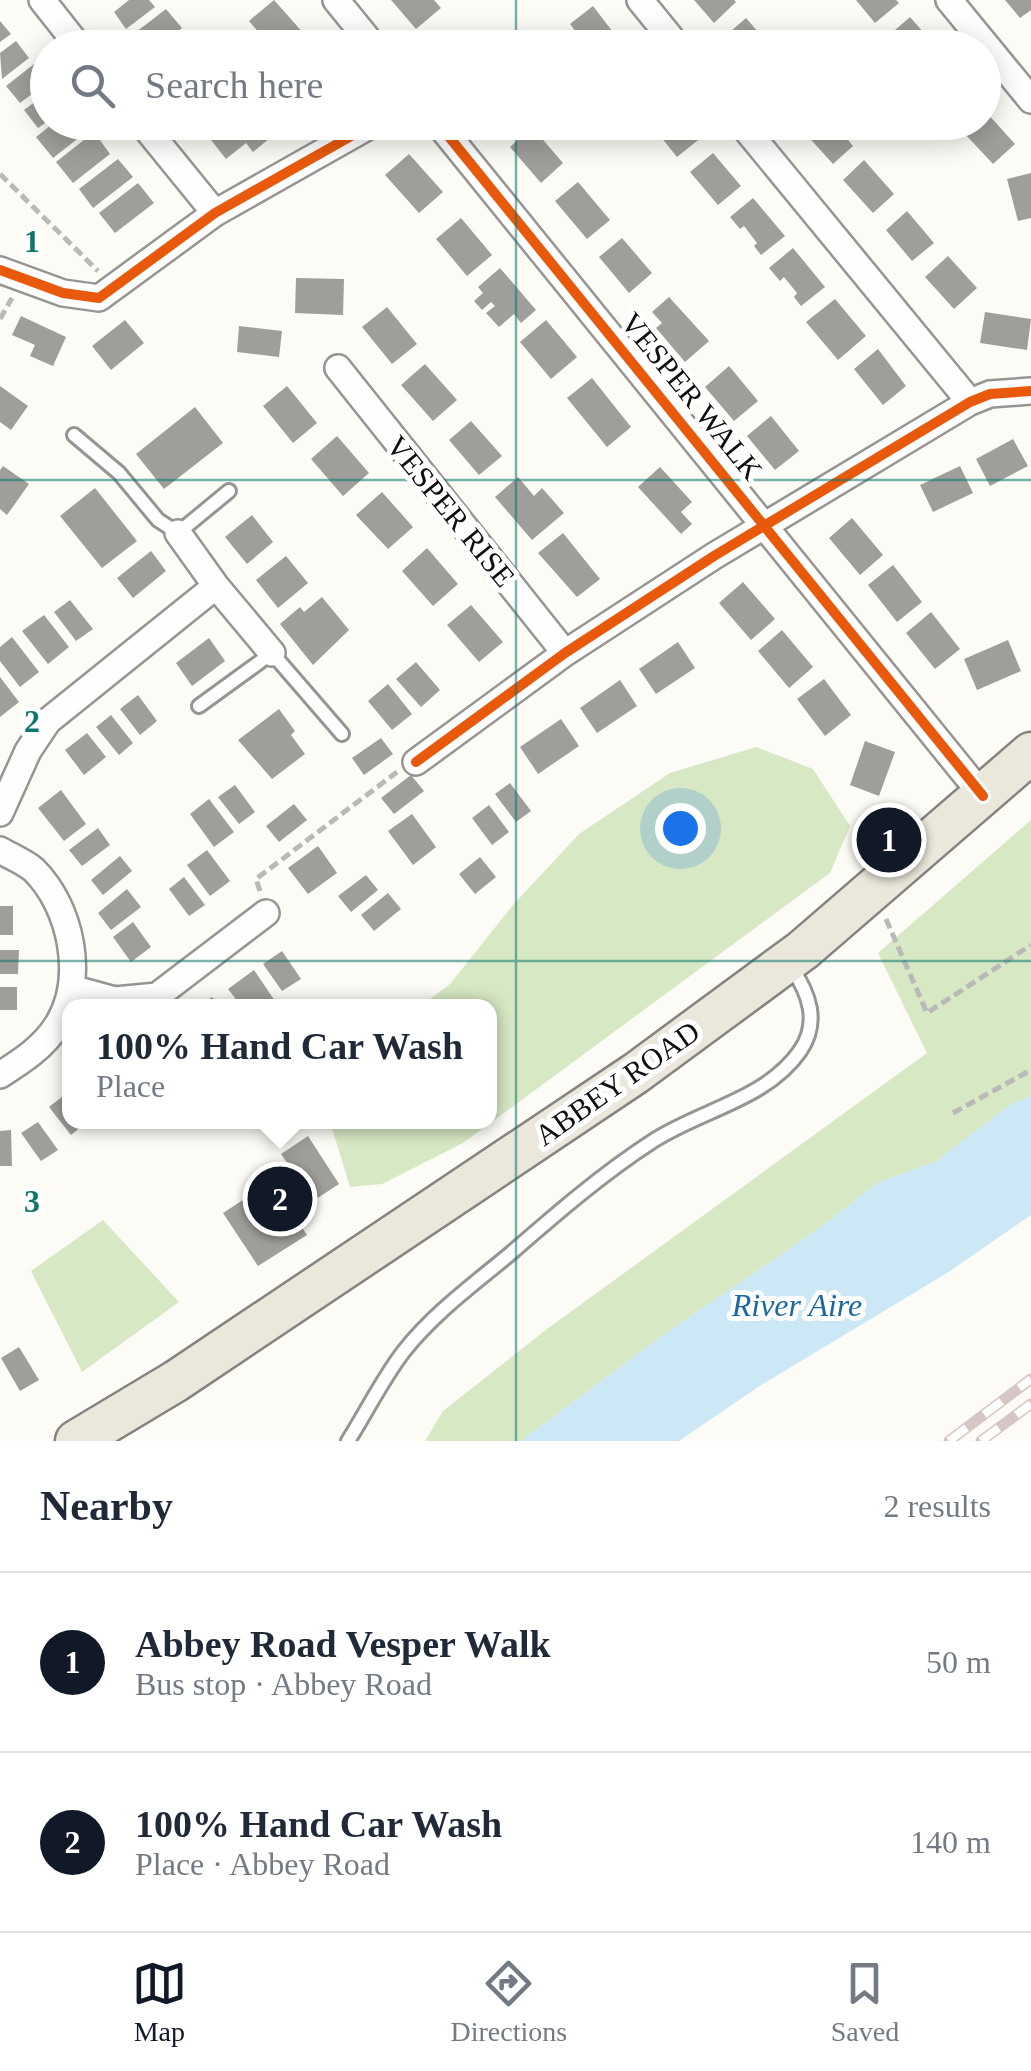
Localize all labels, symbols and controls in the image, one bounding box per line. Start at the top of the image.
search box [30,30,1001,140]
icon: search [65,58,120,113]
text: Search here [145,64,323,106]
text: 1 [24,223,40,259]
street label: VESPER WALK [615,306,770,486]
street label: VESPER RISE [380,429,522,593]
text: 2 [24,703,40,739]
pin: 1 [856,802,922,878]
your location [655,803,706,854]
popup [62,999,497,1129]
street label: ABBEY ROAD [528,1014,706,1152]
text: 100% Hand Car Wash [96,1025,463,1067]
text: Place [96,1068,165,1104]
pin: 2 [248,1162,312,1236]
text: 3 [24,1183,40,1219]
water label: River Aire [731,1287,862,1323]
text: Nearby [40,1483,173,1529]
text: 2 results [883,1488,991,1524]
text: Abbey Road Vesper Walk [135,1623,551,1665]
text: 1 [65,1644,81,1680]
text: 50 m [926,1644,991,1680]
text: Bus stop · Abbey Road [135,1666,432,1702]
text: 100% Hand Car Wash [135,1803,502,1845]
text: 2 [65,1824,81,1860]
text: 140 m [910,1824,991,1860]
text: Place · Abbey Road [135,1846,390,1882]
tab: Map [132,1956,187,2048]
tab: Directions [450,1956,567,2048]
tab: Saved [831,1956,899,2048]

